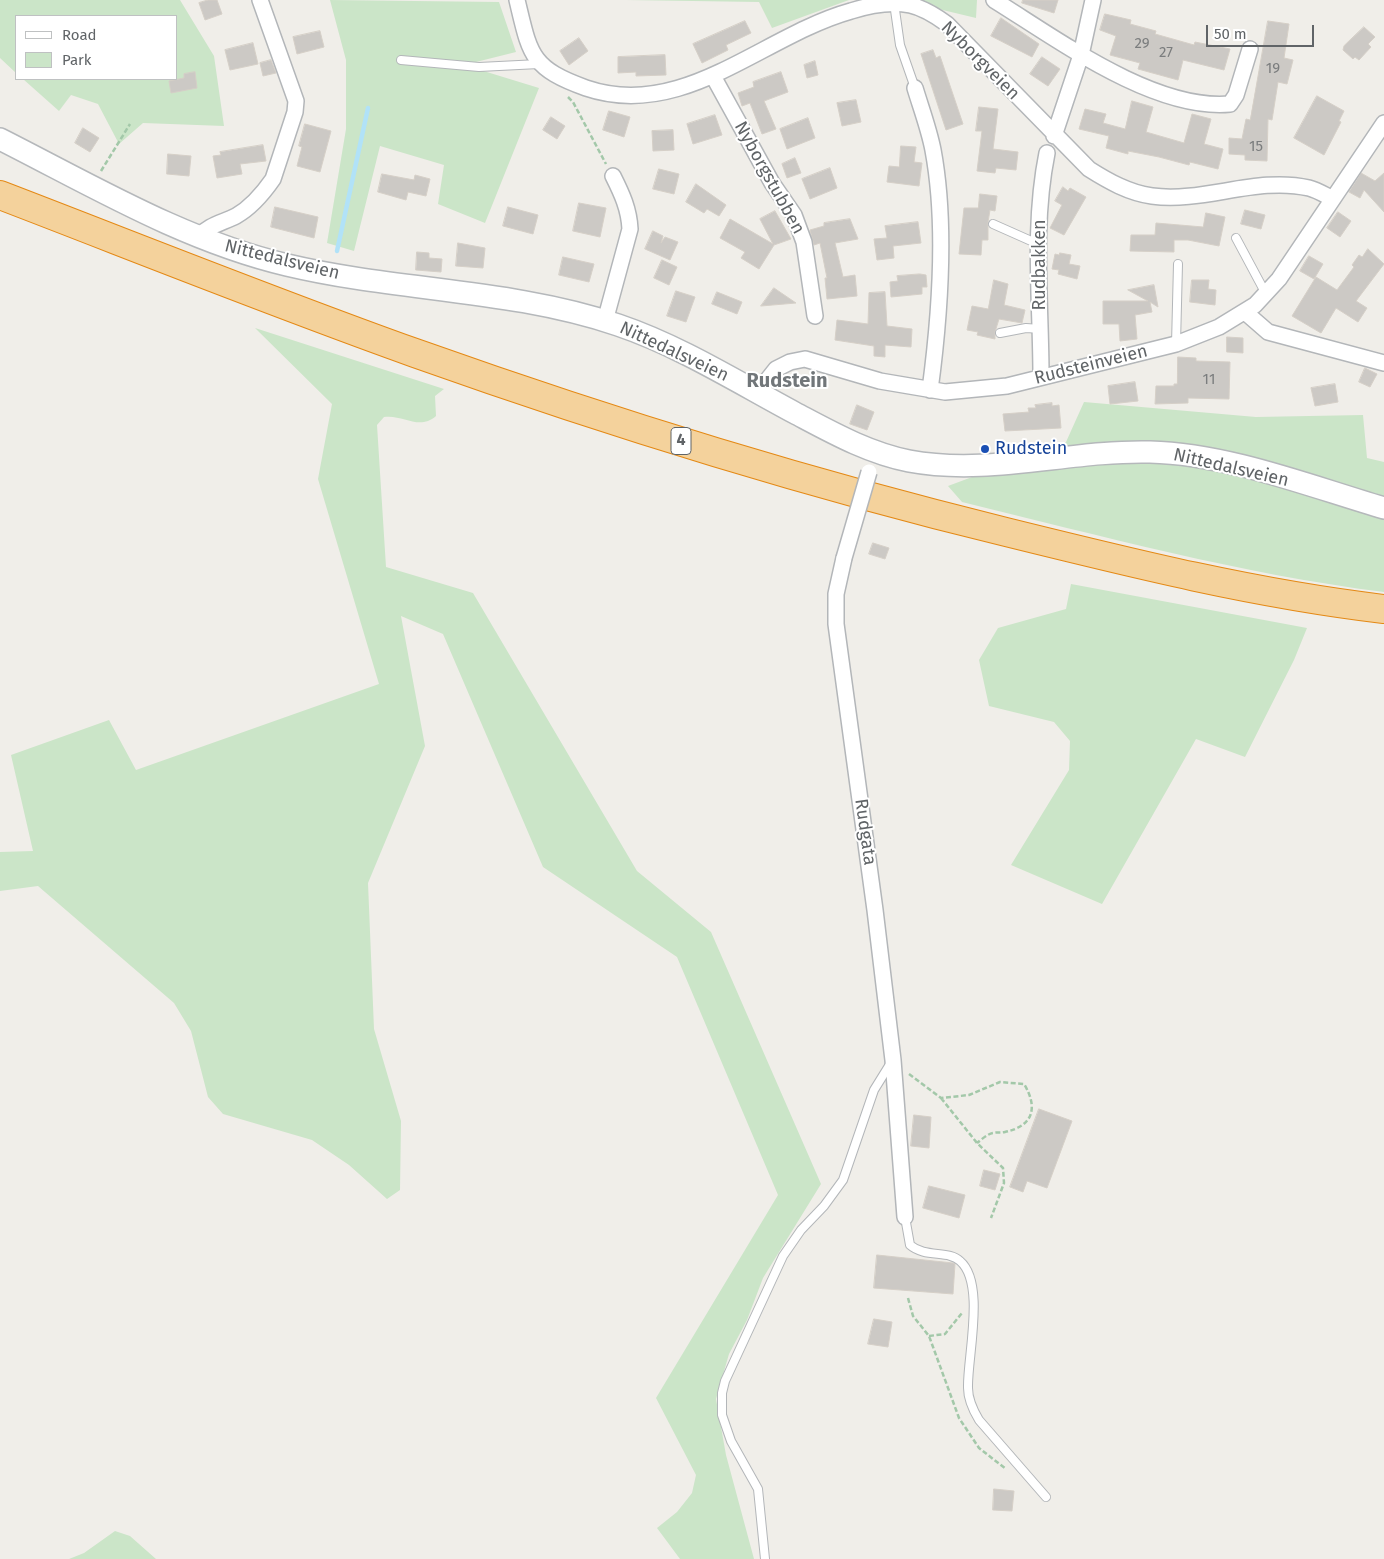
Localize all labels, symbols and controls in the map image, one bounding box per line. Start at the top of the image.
legend [15,15,178,80]
scale bar [1209,15,1316,47]
street label: Nyborgveien [936,17,1024,105]
text: 50 m [1214,25,1247,43]
text: Road [62,26,97,44]
house number: 29 [1134,35,1150,53]
house number: 27 [1159,44,1173,62]
text: Park [62,51,92,69]
house number: 19 [1266,60,1280,78]
street label: Nyborgstubben [729,118,809,238]
house number: 15 [1249,138,1263,156]
street label: Rudbakken [1029,219,1051,311]
street label: Nittedalsveien [222,235,342,285]
street label: Nittedalsveien [616,317,732,387]
street label: Rudsteinveien [1032,340,1150,390]
district label: Rudstein [746,369,828,393]
house number: 11 [1203,371,1215,389]
road number: 4 [671,428,691,454]
place label: Rudstein [995,438,1067,460]
marker: Rudstein [979,443,991,455]
street label: Nittedalsveien [1171,444,1291,492]
street label: Rudgata [850,797,880,867]

